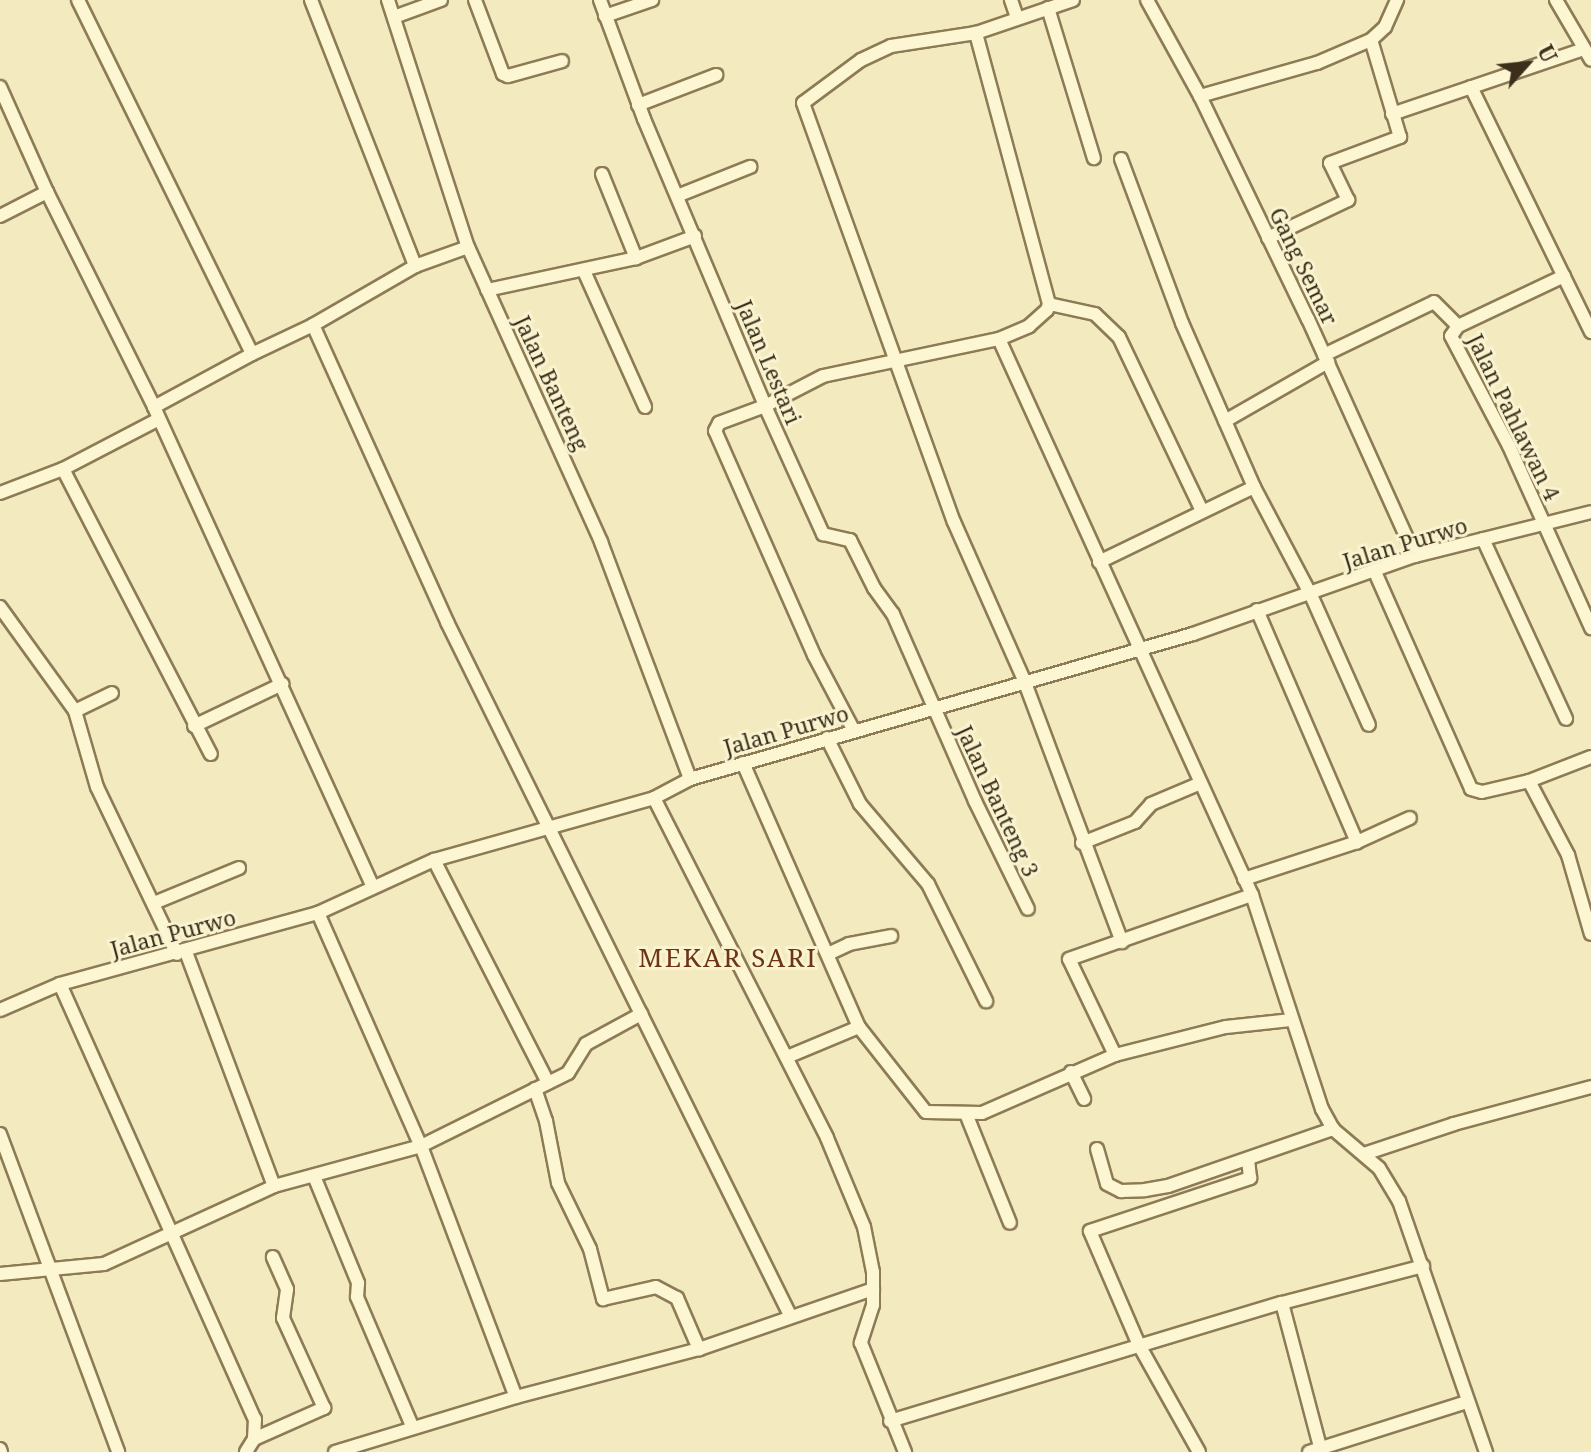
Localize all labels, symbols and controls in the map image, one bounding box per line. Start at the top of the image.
north arrow [1487,24,1567,104]
text: U [1531,39,1565,67]
street label: Gang Semar [1264,203,1344,329]
street label: Jalan Lestari [731,296,807,428]
street label: Jalan Banteng [509,311,595,455]
street label: Jalan Pahlawan 4 [1462,330,1566,504]
street label: Jalan Purwo [1340,512,1470,574]
street label: Jalan Purwo [721,700,851,760]
street label: Jalan Banteng 3 [951,721,1045,881]
street label: Jalan Purwo [107,904,239,962]
district label: MEKAR SARI [638,942,818,974]

